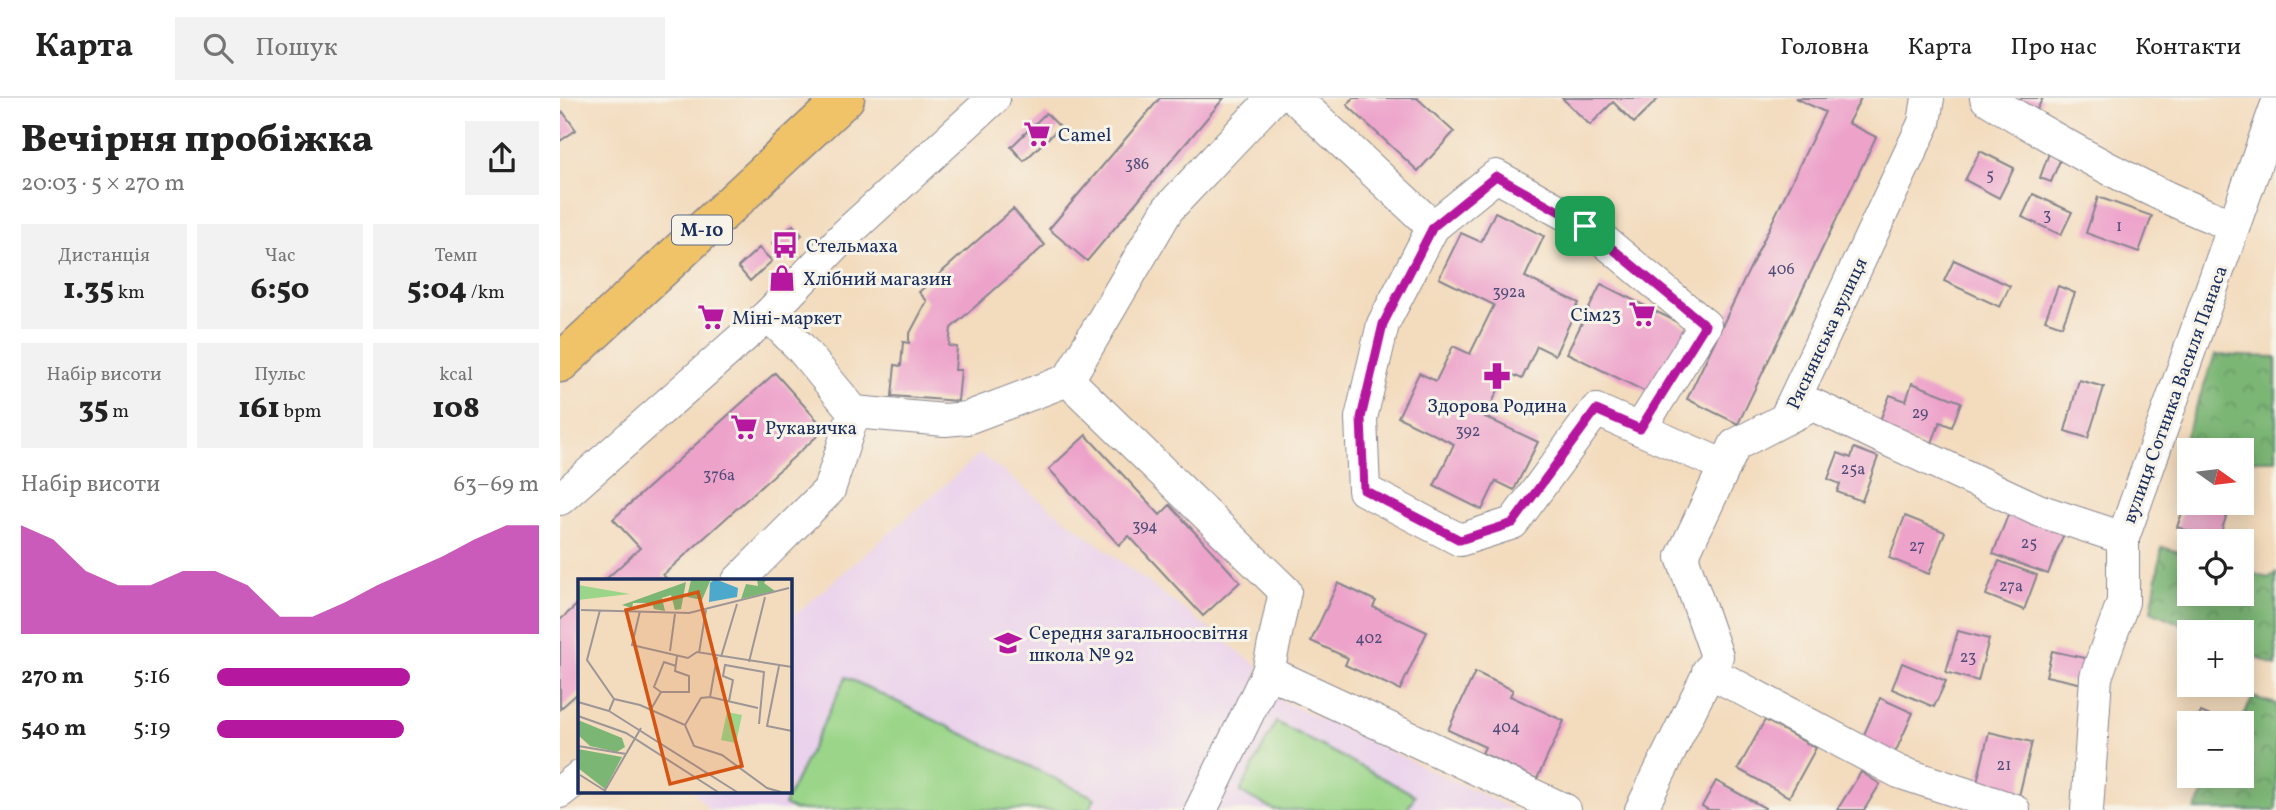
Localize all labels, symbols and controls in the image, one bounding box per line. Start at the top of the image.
search box [175,17,665,80]
text: Карта [35,25,133,71]
icon: search [199,29,237,67]
text: Пошук [255,30,338,66]
text: Головна [1780,31,1869,65]
text: Карта [1907,31,1973,65]
text: Про нас [2011,31,2097,65]
text: Контакти [2135,31,2241,65]
text: Вечірня пробіжка [21,115,373,168]
supermarket icon: Camel [1022,119,1052,149]
button: share [465,121,539,195]
place label: Camel [1058,123,1112,149]
house number: 386 [1125,154,1149,176]
house number: 5 [1986,165,1994,187]
text: 20:03 · 5 × 270 m [21,168,185,200]
pin [1555,196,1615,256]
house number: 3 [2043,205,2051,227]
icon: arrive [1566,207,1604,245]
road number: М-10 [672,216,732,244]
house number: 1 [2116,216,2122,238]
bus stop icon: Стельмаха [770,230,800,260]
place label: Стельмаха [806,234,898,260]
text: Дистанція [58,243,150,269]
text: Час [264,243,296,269]
text: Темп [435,243,477,269]
street label: Ряснянська вулиця [1781,254,1874,414]
house number: 406 [1767,259,1795,281]
street label: вулиця Сотника Василя Панаса [2117,262,2235,527]
shop icon: Хлібний магазин [767,263,797,293]
place label: Хлібний магазин [803,267,952,293]
text: 1.35 [63,269,114,311]
text: 6:50 [250,269,310,311]
text: 5:04 [407,269,467,311]
text: km [114,280,145,306]
text: /km [467,280,505,306]
house number: 392а [1493,282,1525,304]
supermarket icon: Сім23 [1627,299,1657,329]
supermarket icon: Міні-маркет [696,302,726,332]
place label: Сім23 [1570,303,1621,329]
place label: Міні-маркет [732,306,842,332]
pharmacy icon: Здорова Родина [1482,361,1512,391]
text: Набір висоти [46,362,162,388]
text: Пульс [254,362,306,388]
text: kcal [439,362,473,388]
text: 35 [79,388,109,430]
text: 161 [238,388,280,430]
text: 108 [432,388,480,430]
place label: Здорова Родина [1427,394,1567,420]
text: m [109,399,129,425]
text: bpm [280,399,322,425]
house number: 29 [1912,403,1928,425]
supermarket icon: Рукавичка [729,412,759,442]
place label: Рукавичка [765,416,857,442]
house number: 392 [1456,421,1480,443]
north arrow [2177,438,2254,514]
map controls [2177,438,2254,788]
house number: 25а [1841,459,1865,481]
house number: 376а [703,465,735,487]
text: Набір висоти [21,469,160,501]
text: 63–69 m [454,469,539,501]
house number: 394 [1132,516,1158,538]
button: locate [2177,529,2254,606]
house number: 25 [2021,533,2037,555]
house number: 27 [1909,536,1925,558]
house number: 27а [1999,576,2023,598]
inset map [578,579,791,792]
button: + [2177,620,2254,697]
place label: Середня загальноосвітня школа № 92 [1029,621,1248,669]
school or university icon: Середня загальноосвітня школа № 92 [993,628,1023,658]
house number: 402 [1355,628,1383,650]
house number: 23 [1960,647,1976,669]
text: 270 m [21,661,84,693]
text: 5:16 [133,661,170,693]
button: − [2177,711,2254,788]
text: 540 m [21,713,87,745]
text: 5:19 [133,713,170,745]
house number: 404 [1492,717,1520,739]
house number: 21 [1997,755,2011,777]

